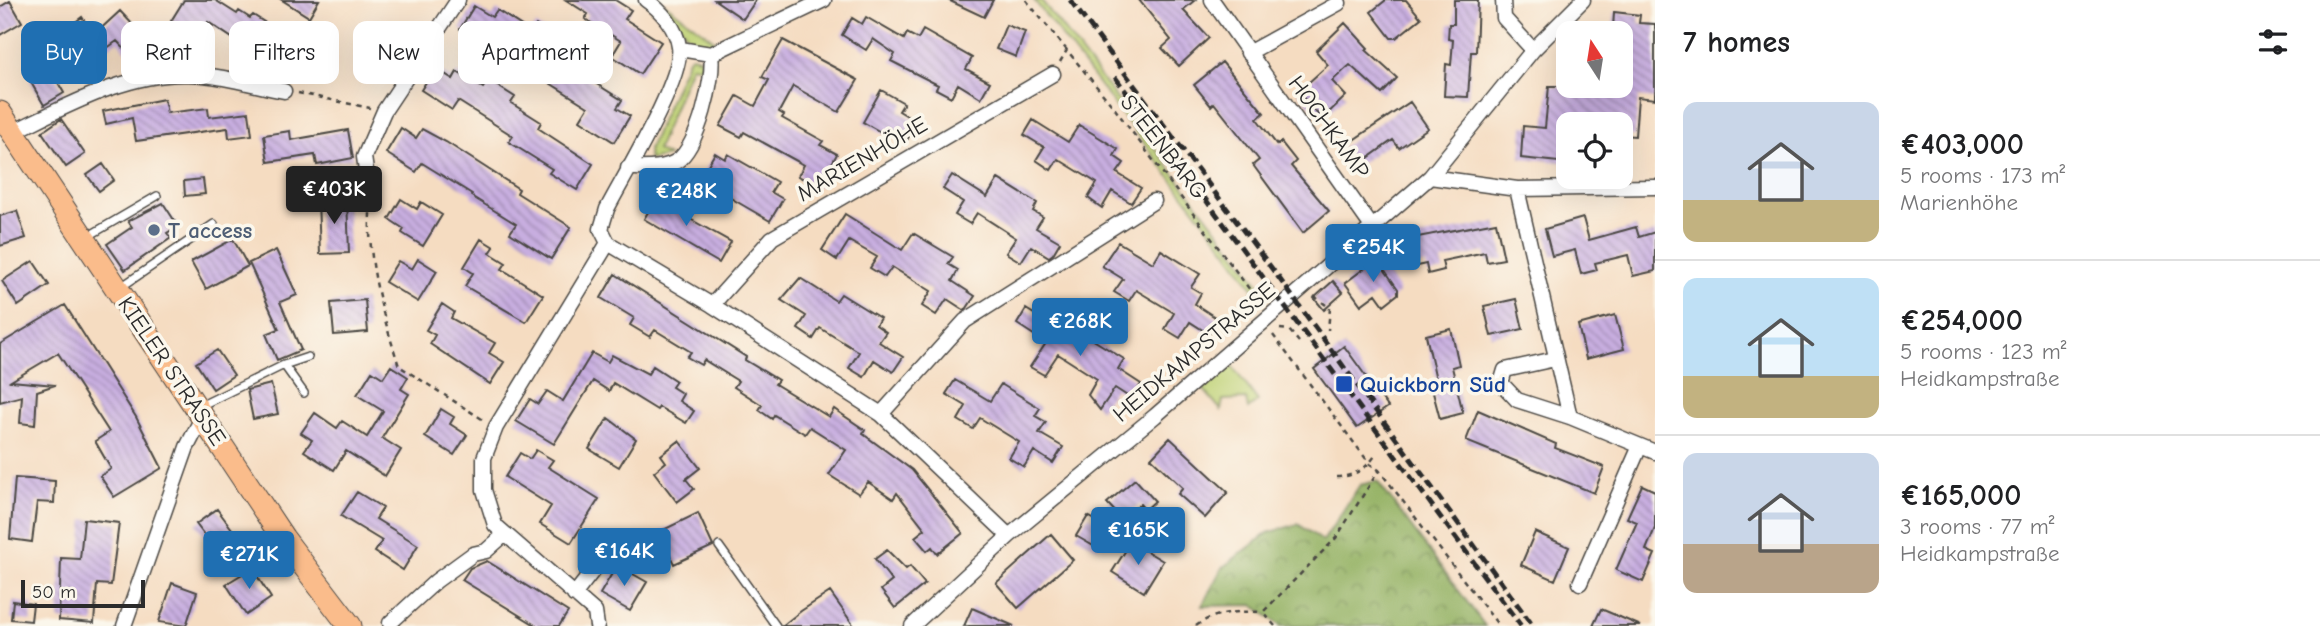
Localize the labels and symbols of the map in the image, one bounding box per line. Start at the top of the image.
north arrow [1556,21,1633,98]
street label: HOCHKAMP [1283,70,1375,184]
street label: STEENBARG [1115,89,1213,205]
street label: MARIENHÖHE [792,111,932,207]
pin: €403K [285,166,383,226]
pin: €248K [637,168,735,228]
place label: T access [168,217,253,244]
marker: T access [146,222,162,238]
pin: €254K [1324,224,1422,284]
street label: HEIDKAMPSTRASSE [1107,276,1281,428]
street label: KIELER STRASSE [112,292,232,451]
pin: €268K [1031,298,1129,358]
place label: Quickborn Süd [1360,371,1506,398]
marker: Quickborn Süd [1334,374,1354,394]
pin: €165K [1089,508,1187,567]
pin: €164K [575,528,673,588]
pin: €271K [200,532,298,591]
scale bar [21,577,145,609]

